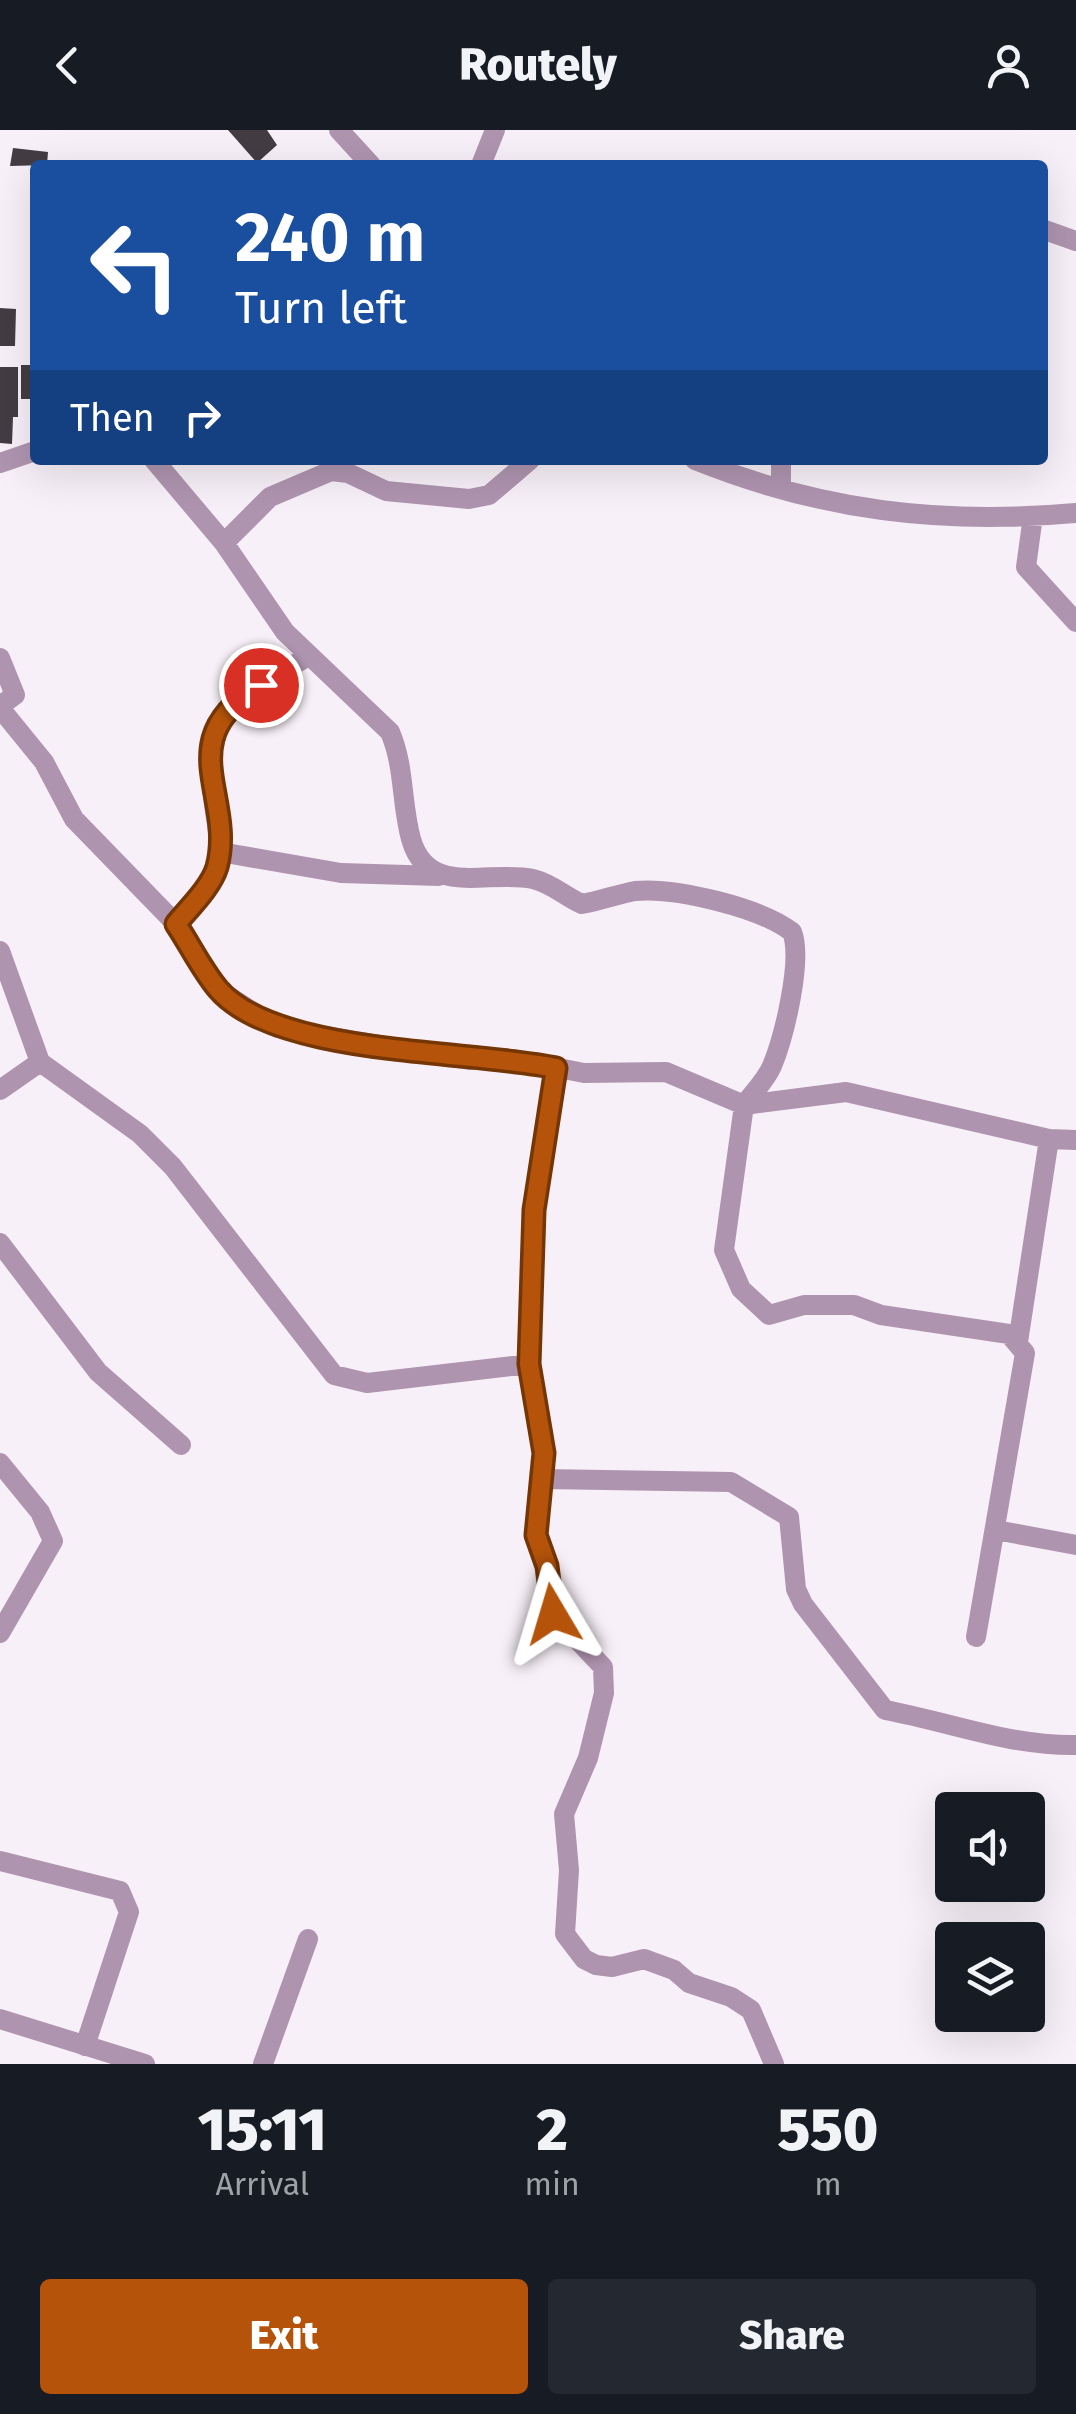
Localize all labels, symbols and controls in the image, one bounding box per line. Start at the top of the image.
icon: back [40,38,95,93]
text: Routely [459,38,617,92]
icon: person [981,38,1036,93]
text: 240 m [235,196,425,280]
icon: left [70,200,200,330]
text: Turn left [235,281,407,335]
icon: right [175,390,230,445]
text: Then [70,395,155,441]
pin [219,643,304,728]
icon: arrive [234,658,289,713]
position arrow [501,1562,605,1666]
map controls [935,1792,1045,2032]
button: sound [935,1792,1045,1902]
button: layers [935,1922,1045,2032]
text: 15:11 [198,2094,327,2166]
text: 2 [536,2094,568,2166]
text: 550 [777,2094,878,2166]
text: Arrival [215,2165,309,2203]
text: min [525,2165,580,2203]
text: m [814,2165,842,2203]
button: Exit [40,2279,528,2394]
button: Share [548,2279,1036,2394]

